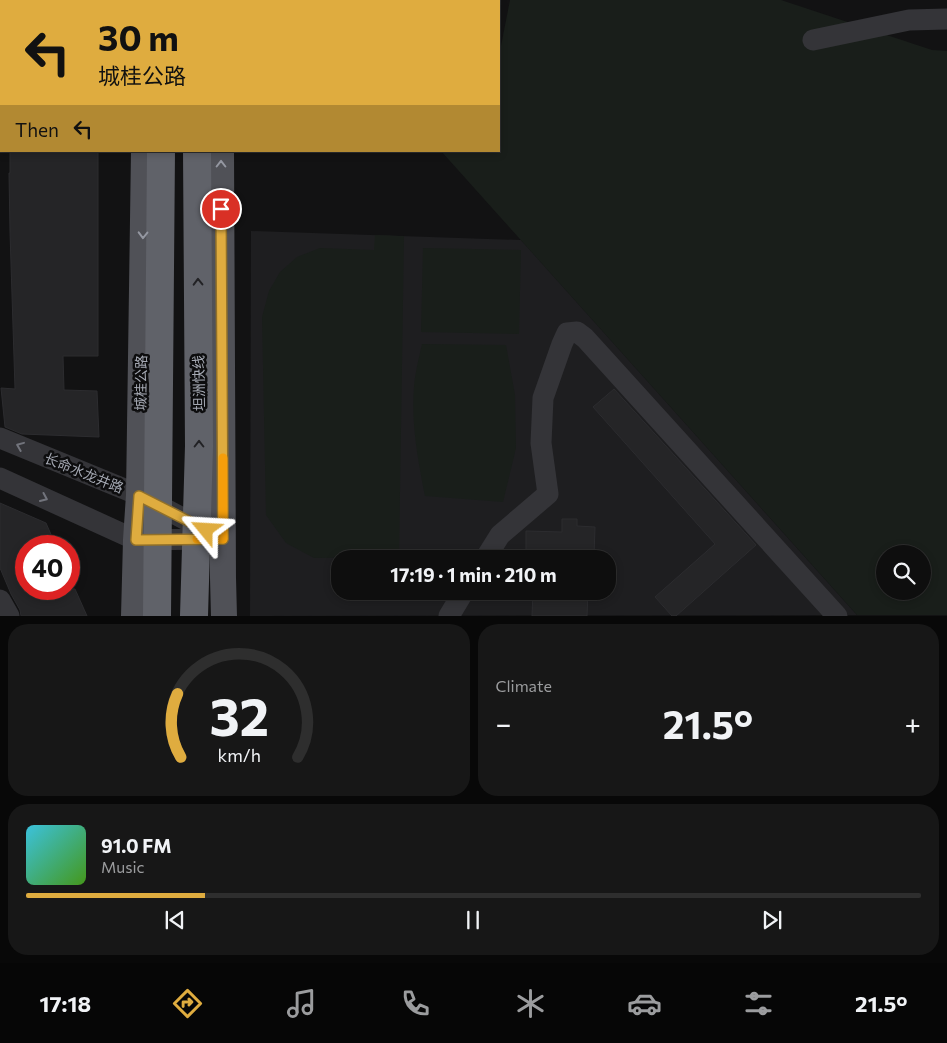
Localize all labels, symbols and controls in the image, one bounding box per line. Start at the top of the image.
text: 30 m [98,15,179,58]
icon: left [15,20,80,85]
text: 城桂公路 [98,62,186,89]
icon: left [69,115,97,143]
text: Then [15,118,59,141]
one-way arrow [216,160,226,168]
pin [200,188,242,230]
icon: arrive [207,195,235,223]
one-way arrow [138,232,148,239]
one-way arrow [193,278,203,286]
street label: 城桂公路 [132,355,149,411]
street label: 坦洲快线 [190,355,207,411]
one-way arrow [194,440,204,448]
one-way arrow [16,442,25,453]
street label: 长命水龙井路 [42,449,126,496]
one-way arrow [39,492,48,502]
position arrow [179,503,231,555]
speed limit sign: 40 [15,535,80,600]
map controls [876,545,931,600]
button: search [876,545,931,600]
text: 17:19 · 1 min · 210 m [390,563,557,586]
text: Climate [496,676,552,695]
text: 32 [209,683,269,747]
text: 21.5° [663,700,753,747]
text: − [496,706,511,740]
text: + [905,706,921,740]
text: km/h [217,744,260,766]
text: 91.0 FM [101,834,172,857]
text: Music [101,857,145,876]
icon: previous [161,906,189,934]
icon: pause [459,906,487,934]
icon: next [758,906,786,934]
icon: directions [170,986,205,1021]
icon: music [284,986,319,1021]
icon: phone [398,986,433,1021]
icon: climate [513,986,548,1021]
icon: car [627,986,662,1021]
icon: filters [741,986,776,1021]
text: 17:18 [40,990,91,1017]
text: 21.5° [855,990,907,1017]

